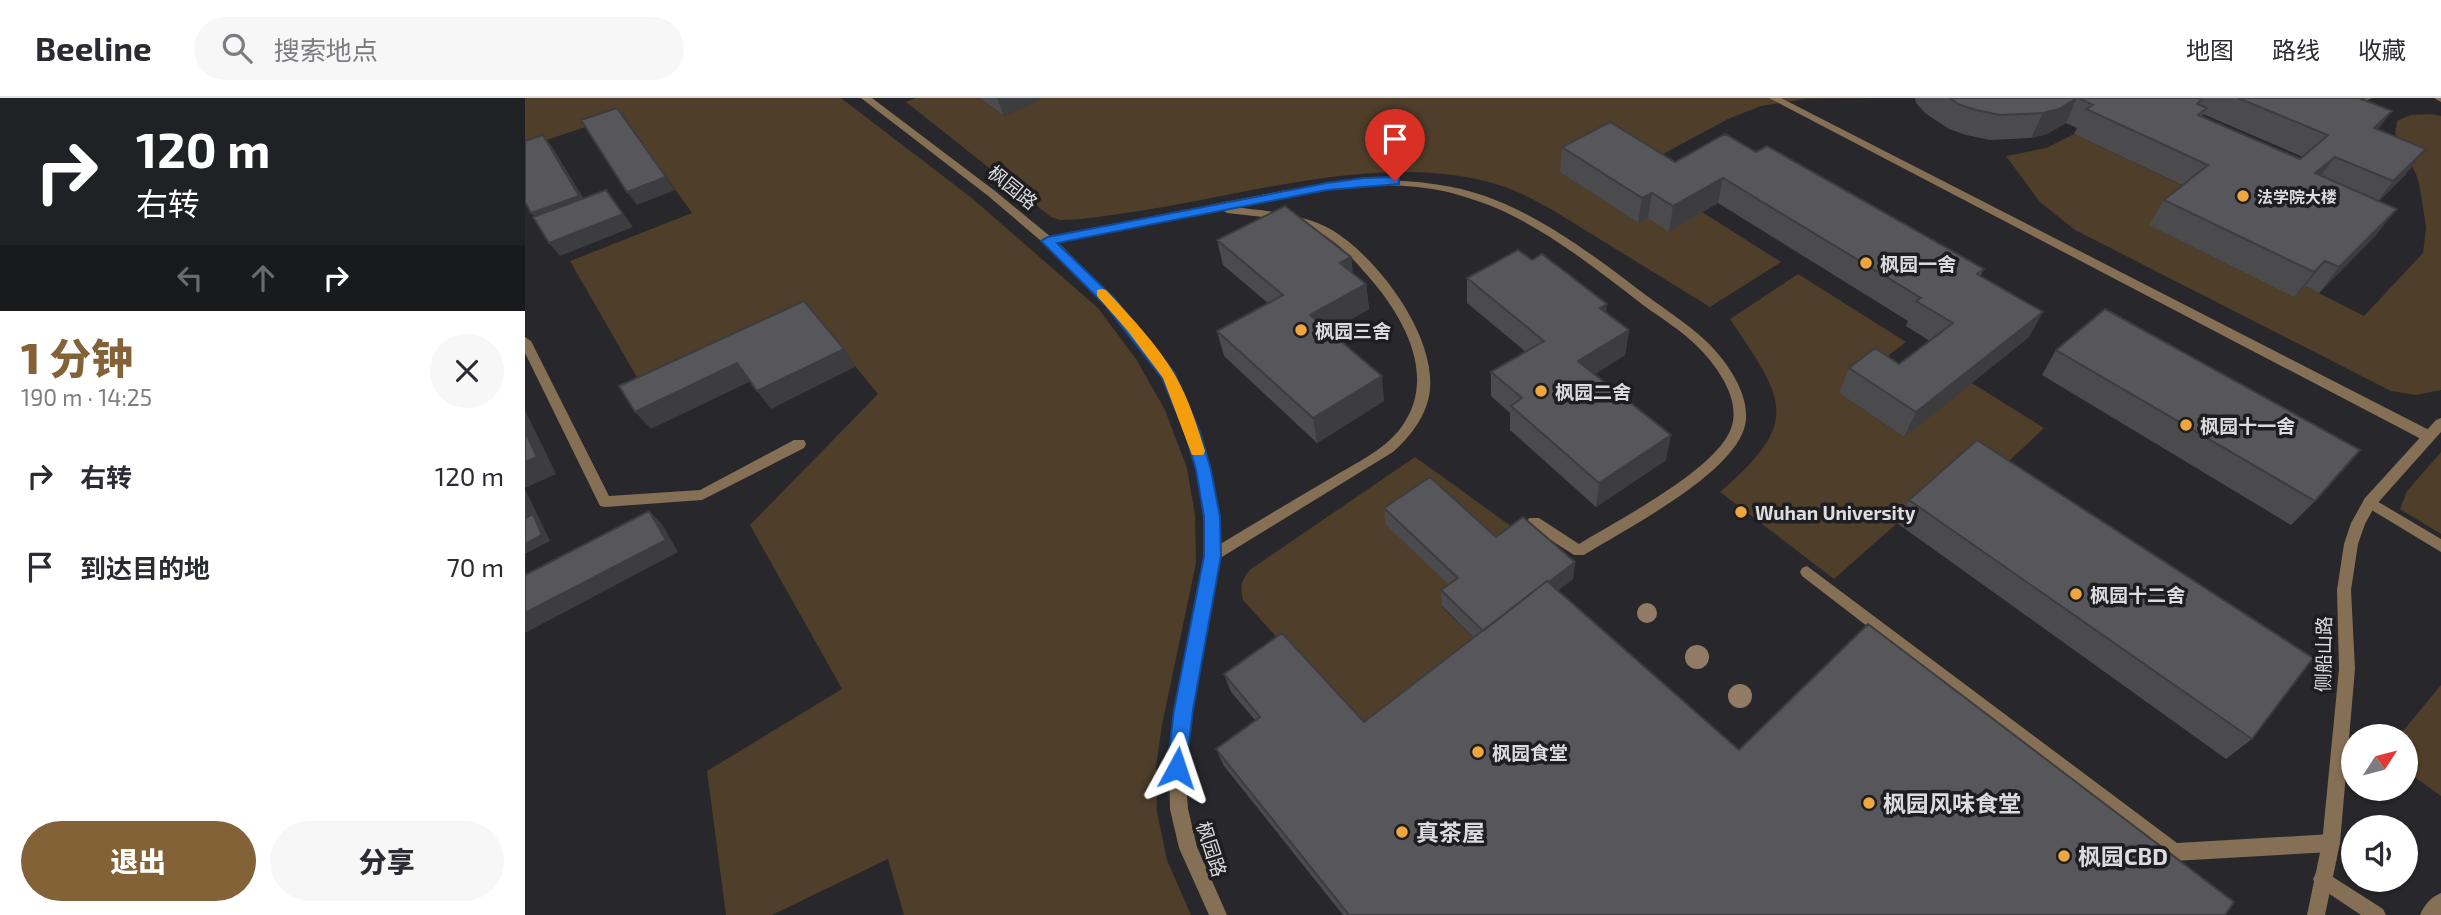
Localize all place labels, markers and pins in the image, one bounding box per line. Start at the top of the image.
pin [1365,109,1425,181]
place label: 法学院大楼 [2257,187,2337,206]
marker: 法学院大楼 [2235,188,2251,204]
place label: 枫园一舍 [1880,252,1956,275]
marker: 枫园一舍 [1858,255,1874,271]
place label: 枫园三舍 [1315,319,1391,342]
marker: 枫园三舍 [1293,322,1309,338]
place label: 枫园二舍 [1555,380,1631,403]
marker: 枫园二舍 [1533,383,1549,399]
place label: 枫园十一舍 [2200,414,2295,437]
marker: 枫园十一舍 [2178,417,2194,433]
place label: Wuhan University [1755,501,1916,525]
marker: Wuhan University [1733,504,1749,520]
place label: 枫园十二舍 [2090,583,2185,606]
marker: 枫园十二舍 [2068,586,2084,602]
place label: 枫园食堂 [1492,741,1568,764]
marker: 枫园食堂 [1470,744,1486,760]
place label: 枫园风味食堂 [1883,789,2021,817]
marker: 枫园风味食堂 [1861,795,1877,811]
place label: 真茶屋 [1416,818,1485,846]
marker: 真茶屋 [1394,824,1410,840]
place label: 枫园CBD [2078,842,2168,870]
marker: 枫园CBD [2056,848,2072,864]

